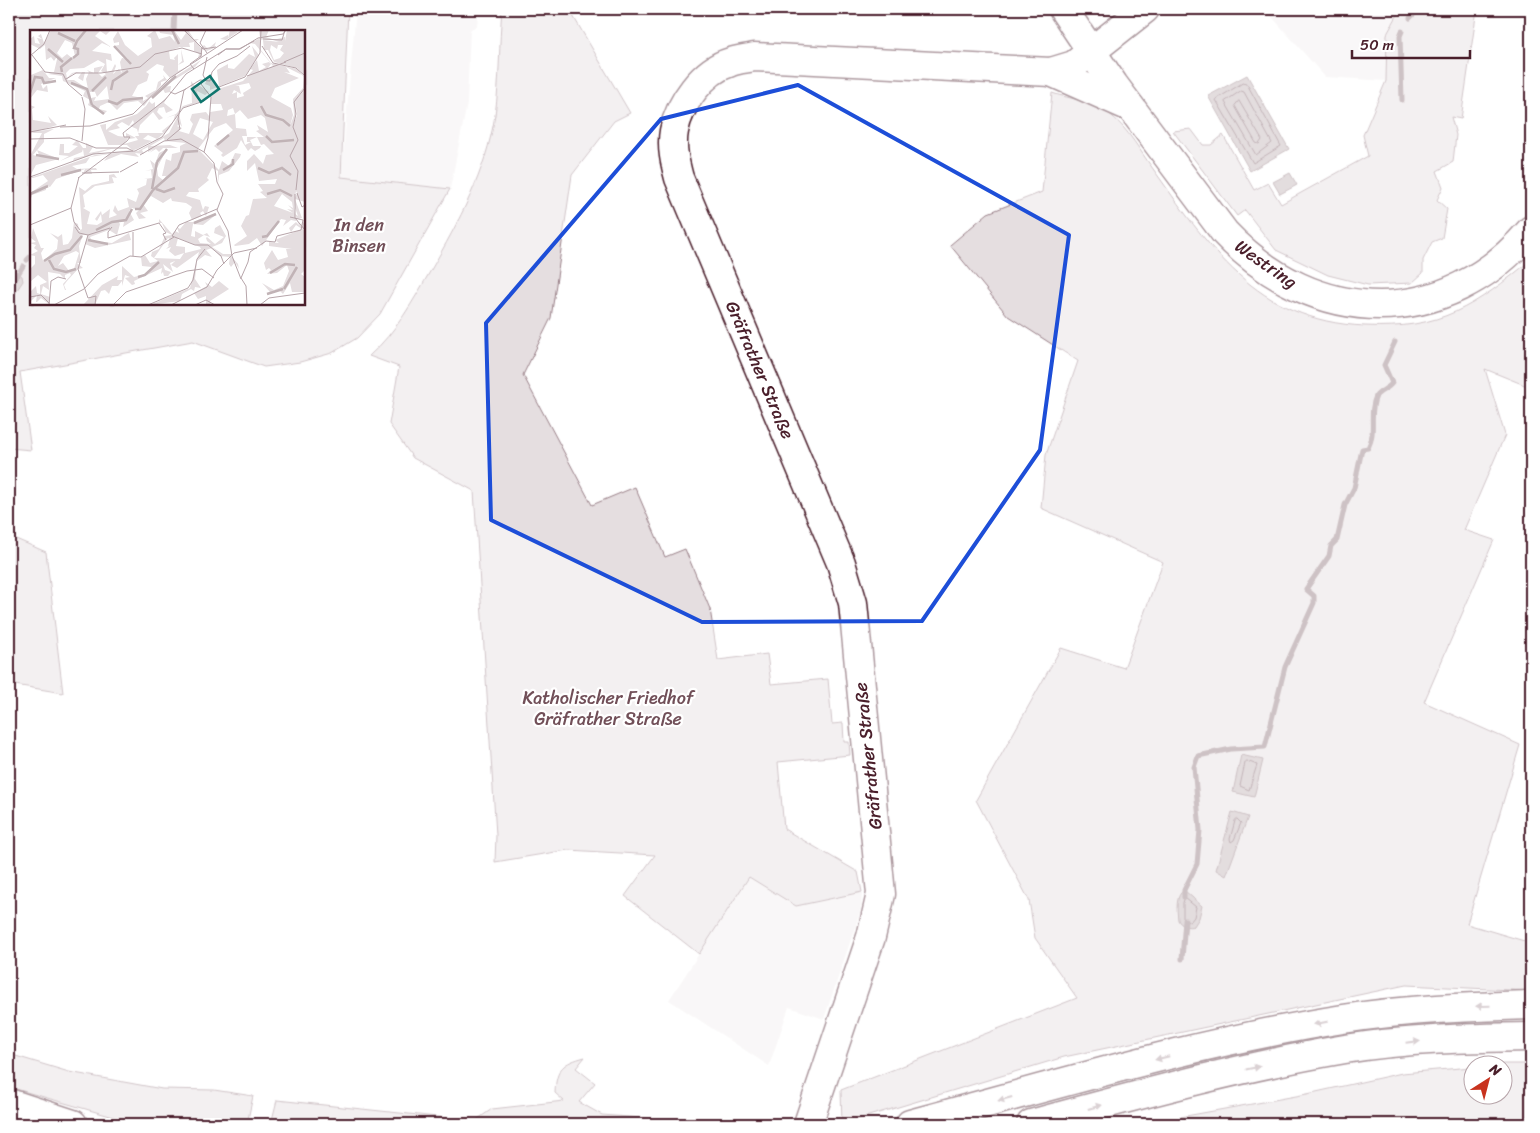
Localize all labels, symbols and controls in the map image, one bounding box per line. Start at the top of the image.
scale bar [1352,28,1470,60]
inset map [30,30,305,305]
text: 50 m [1360,32,1395,58]
park label: In den Binsen [332,209,386,262]
street label: Westring [1228,231,1304,297]
street label: Gräfrather Straße [716,296,804,444]
street label: Gräfrather Straße [844,681,892,831]
park label: Katholischer Friedhof Gräfrather Straße [522,682,696,735]
one-way arrow [1474,1003,1490,1011]
one-way arrow [1313,1020,1329,1028]
one-way arrow [1405,1038,1421,1046]
one-way arrow [1155,1054,1170,1062]
north arrow [1462,1056,1512,1106]
text: N [1483,1056,1507,1083]
one-way arrow [1245,1063,1261,1071]
one-way arrow [998,1095,1013,1103]
one-way arrow [1087,1103,1103,1111]

